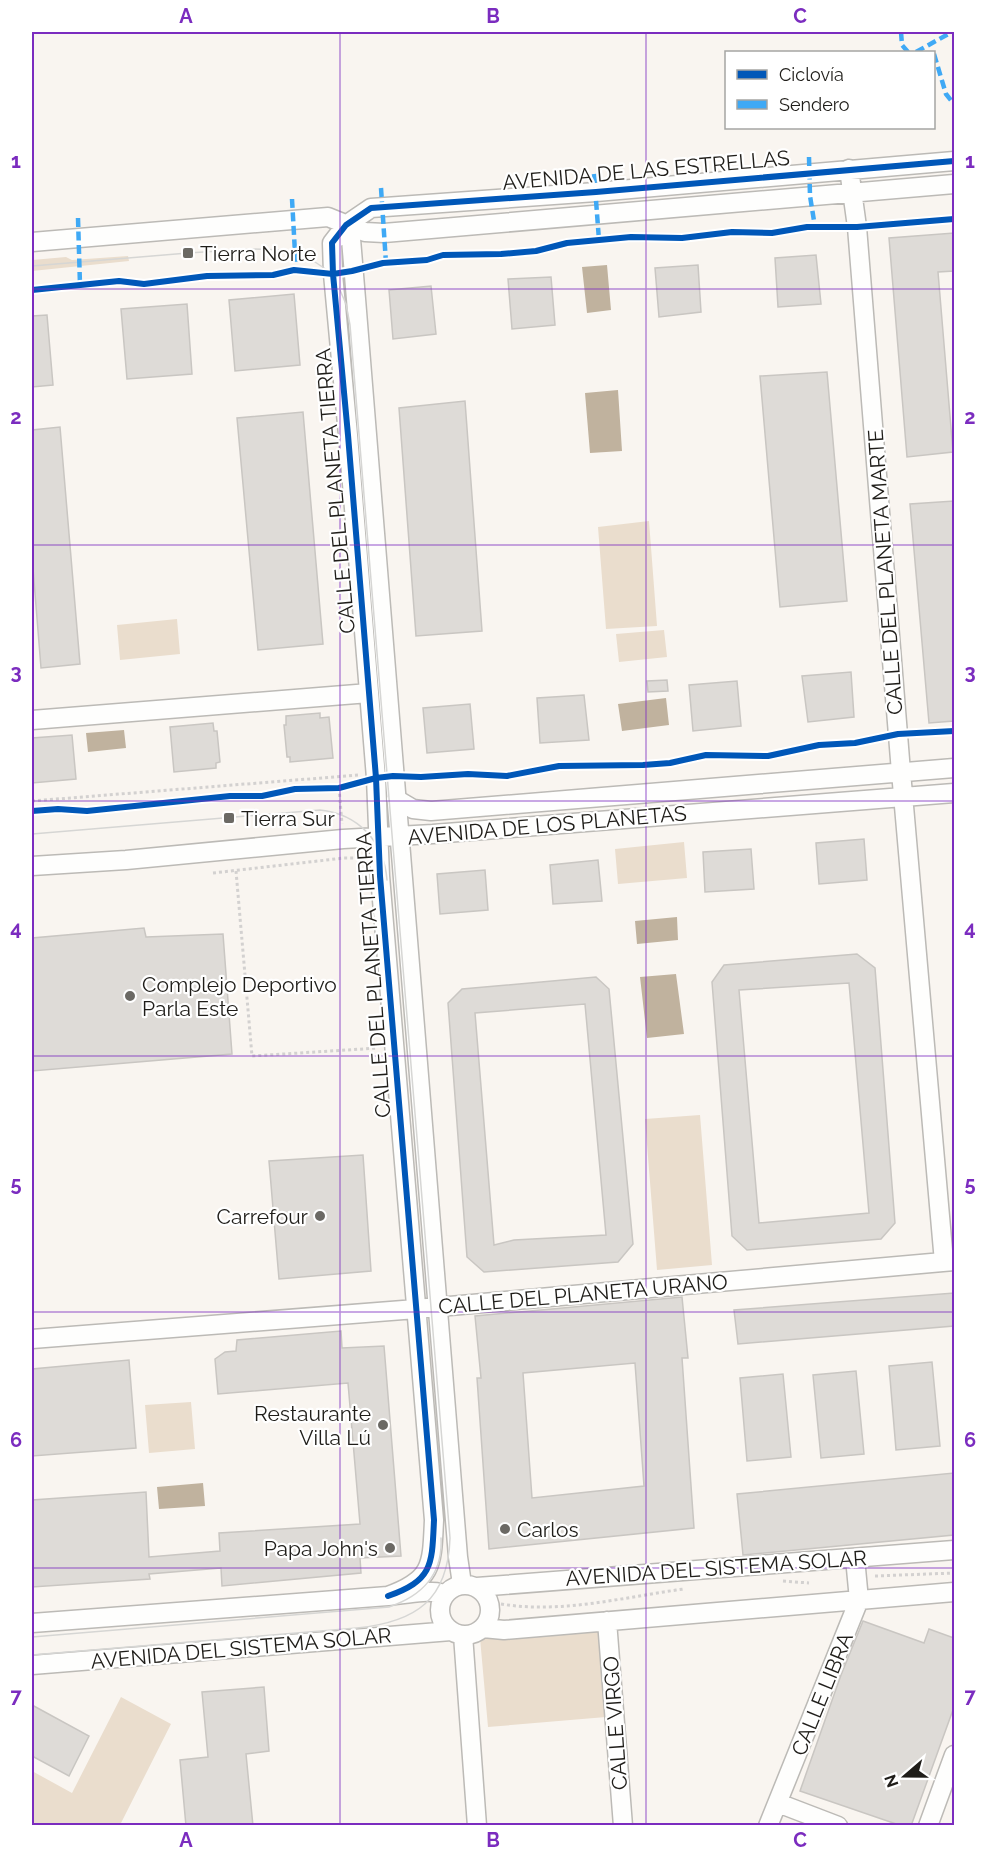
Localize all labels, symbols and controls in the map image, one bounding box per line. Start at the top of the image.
text: A [179,4,193,28]
text: B [486,4,500,28]
text: C [793,4,807,28]
legend [725,51,935,129]
text: Ciclovía [779,64,844,85]
text: Sendero [779,94,850,115]
street label: AVENIDA DE LAS ESTRELLAS [501,145,791,195]
text: 1 [11,149,21,173]
text: 1 [965,149,975,173]
place label: Tierra Norte [200,241,316,266]
marker: Tierra Norte [181,246,195,260]
street label: CALLE DEL PLANETA TIERRA [310,347,360,635]
text: 2 [10,405,22,429]
text: 2 [964,405,976,429]
street label: CALLE DEL PLANETA MARTE [863,428,907,716]
text: 3 [10,660,22,684]
text: 3 [964,660,976,684]
street label: AVENIDA DE LOS PLANETAS [406,800,688,850]
place label: Tierra Sur [241,806,335,831]
marker: Tierra Sur [222,811,236,825]
street label: CALLE DEL PLANETA TIERRA [351,831,395,1119]
text: 4 [10,916,22,940]
text: 4 [964,916,976,940]
place label: Complejo Deportivo Parla Este [142,972,337,1021]
marker: Complejo Deportivo Parla Este [123,989,137,1003]
text: 5 [10,1172,22,1196]
text: 5 [964,1172,976,1196]
place label: Carrefour [217,1204,309,1229]
marker: Carrefour [313,1209,327,1223]
street label: CALLE DEL PLANETA URANO [437,1269,729,1319]
place label: Restaurante Villa Lú [254,1401,371,1450]
marker: Restaurante Villa Lú [376,1418,390,1432]
text: 6 [10,1428,22,1452]
text: 6 [964,1428,976,1452]
place label: Carlos [517,1517,579,1542]
marker: Carlos [498,1522,512,1536]
place label: Papa John's [264,1536,378,1561]
marker: Papa John's [383,1541,397,1555]
street label: AVENIDA DEL SISTEMA SOLAR [565,1545,867,1591]
street label: AVENIDA DEL SISTEMA SOLAR [90,1622,392,1674]
street label: CALLE LIBRA [786,1629,858,1759]
street label: CALLE VIRGO [598,1655,632,1791]
text: 7 [10,1684,22,1708]
text: 7 [964,1684,976,1708]
north arrow [875,1746,935,1806]
text: N [880,1772,902,1790]
text: A [179,1828,193,1852]
text: B [486,1828,500,1852]
text: C [793,1828,807,1852]

